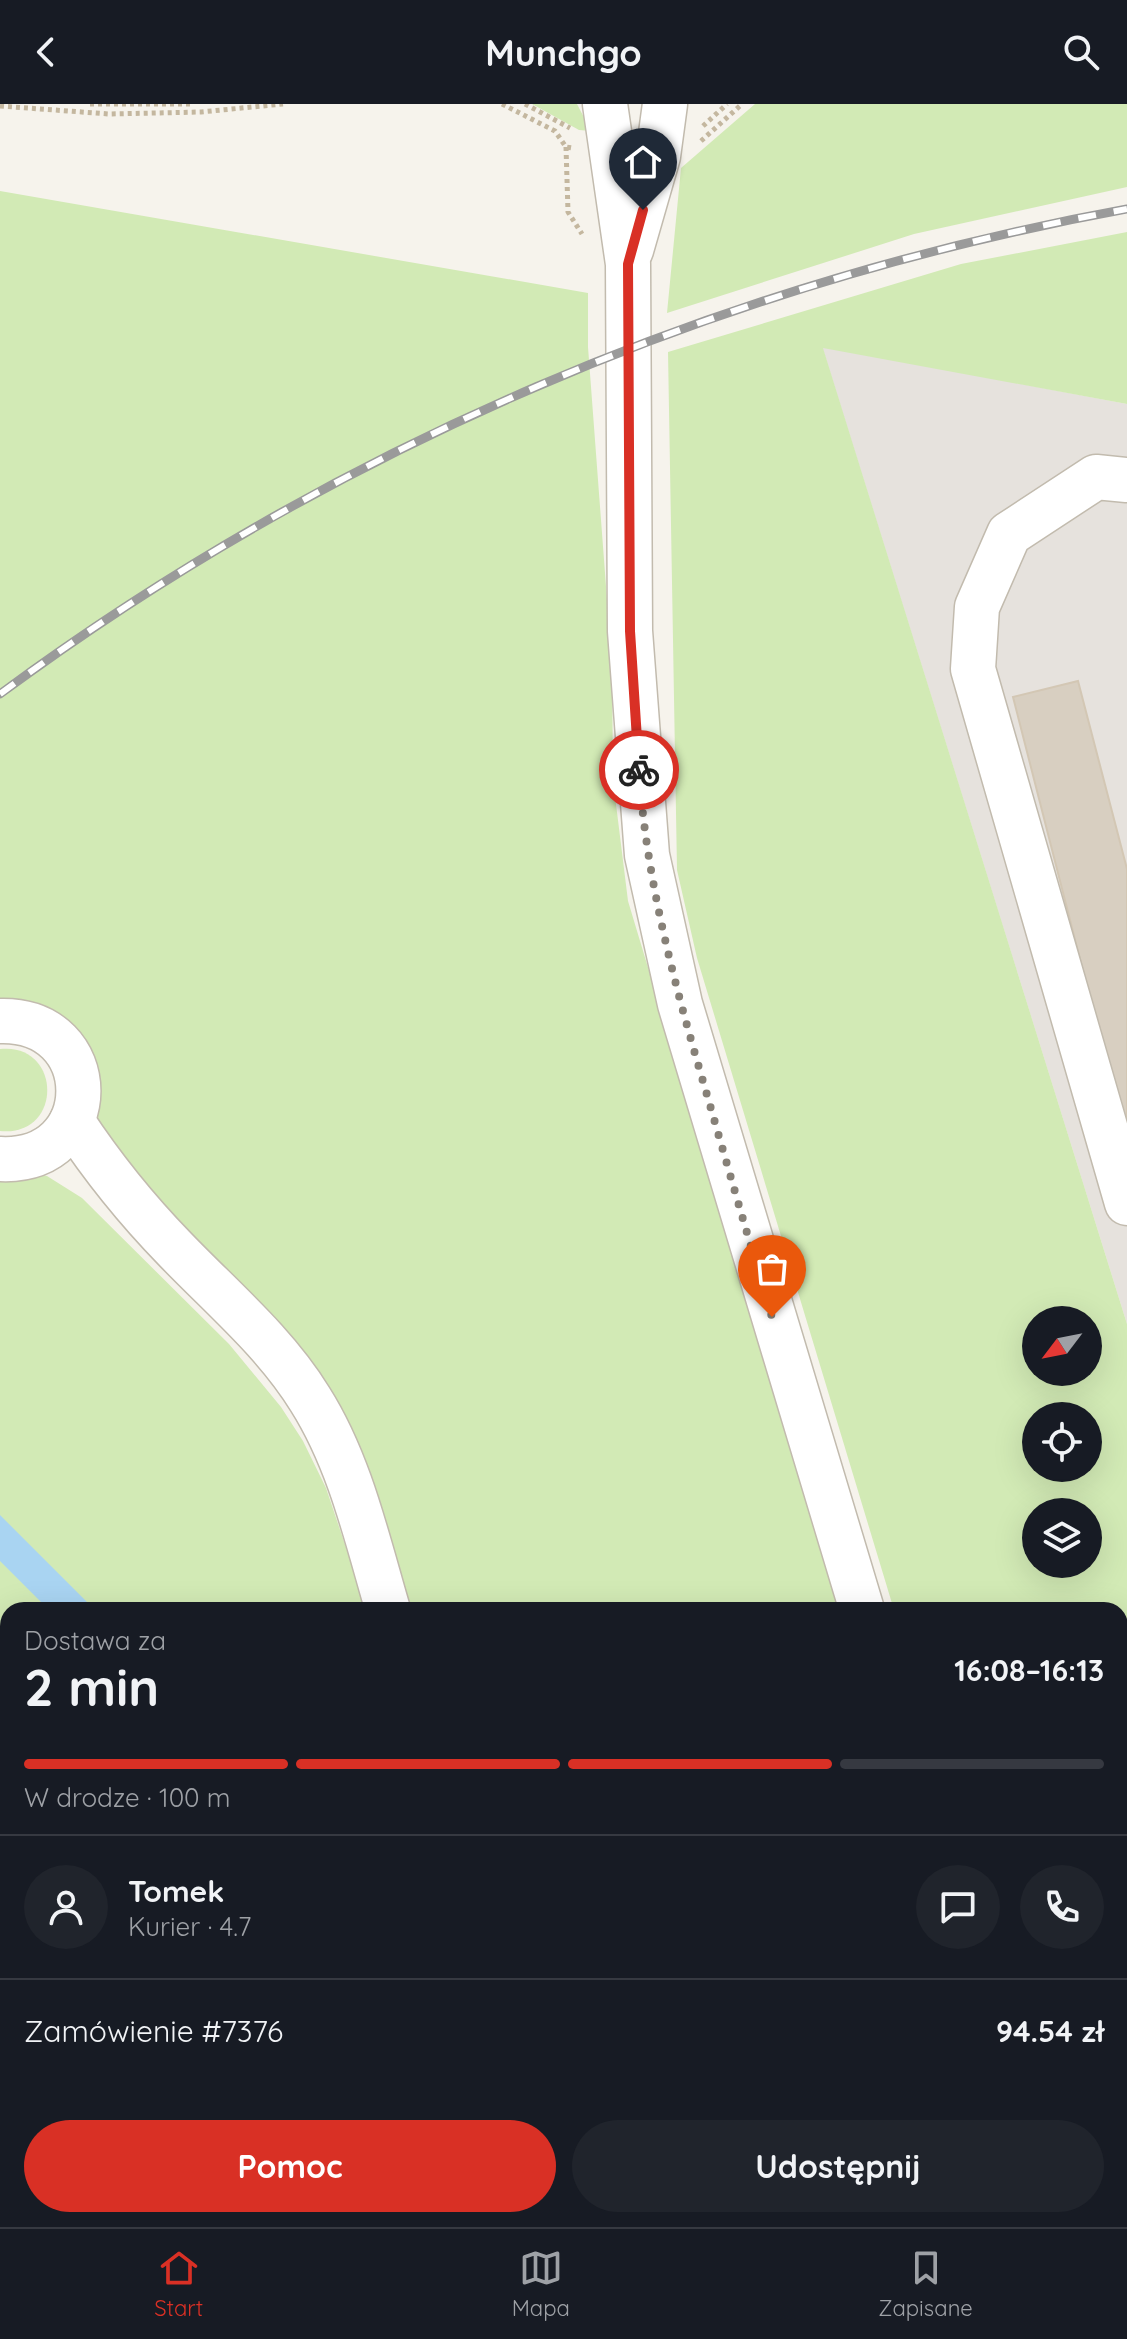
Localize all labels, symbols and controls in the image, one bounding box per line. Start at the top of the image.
icon: back [24,30,68,74]
text: Munchgo [485,30,642,75]
icon: search [1059,30,1103,74]
pin [609,128,677,210]
icon: home [621,140,665,184]
courier [599,730,679,810]
icon: bike [617,748,661,792]
pin [738,1235,806,1317]
icon: bag [750,1247,794,1291]
north arrow [1022,1306,1102,1386]
map controls [1022,1306,1102,1578]
button: locate [1022,1402,1102,1482]
button: layers [1022,1498,1102,1578]
text: Dostawa za [24,1624,166,1657]
text: 16:08–16:13 [954,1651,1104,1689]
text: 2 min [24,1654,159,1719]
text: W drodze · 100 m [24,1781,230,1814]
button: person [24,1865,108,1949]
button: chat [916,1865,1000,1949]
button: phone [1020,1865,1104,1949]
text: Tomek [128,1872,224,1910]
text: Kurier · 4.7 [128,1910,251,1943]
text: Zamówienie #7376 [24,2012,283,2050]
text: 94.54 zł [996,2012,1104,2050]
button: Pomoc [24,2120,556,2212]
button: Udostępnij [572,2120,1104,2212]
tab: Start [154,2246,203,2322]
tab: Mapa [512,2246,570,2322]
tab: Zapisane [878,2246,973,2322]

